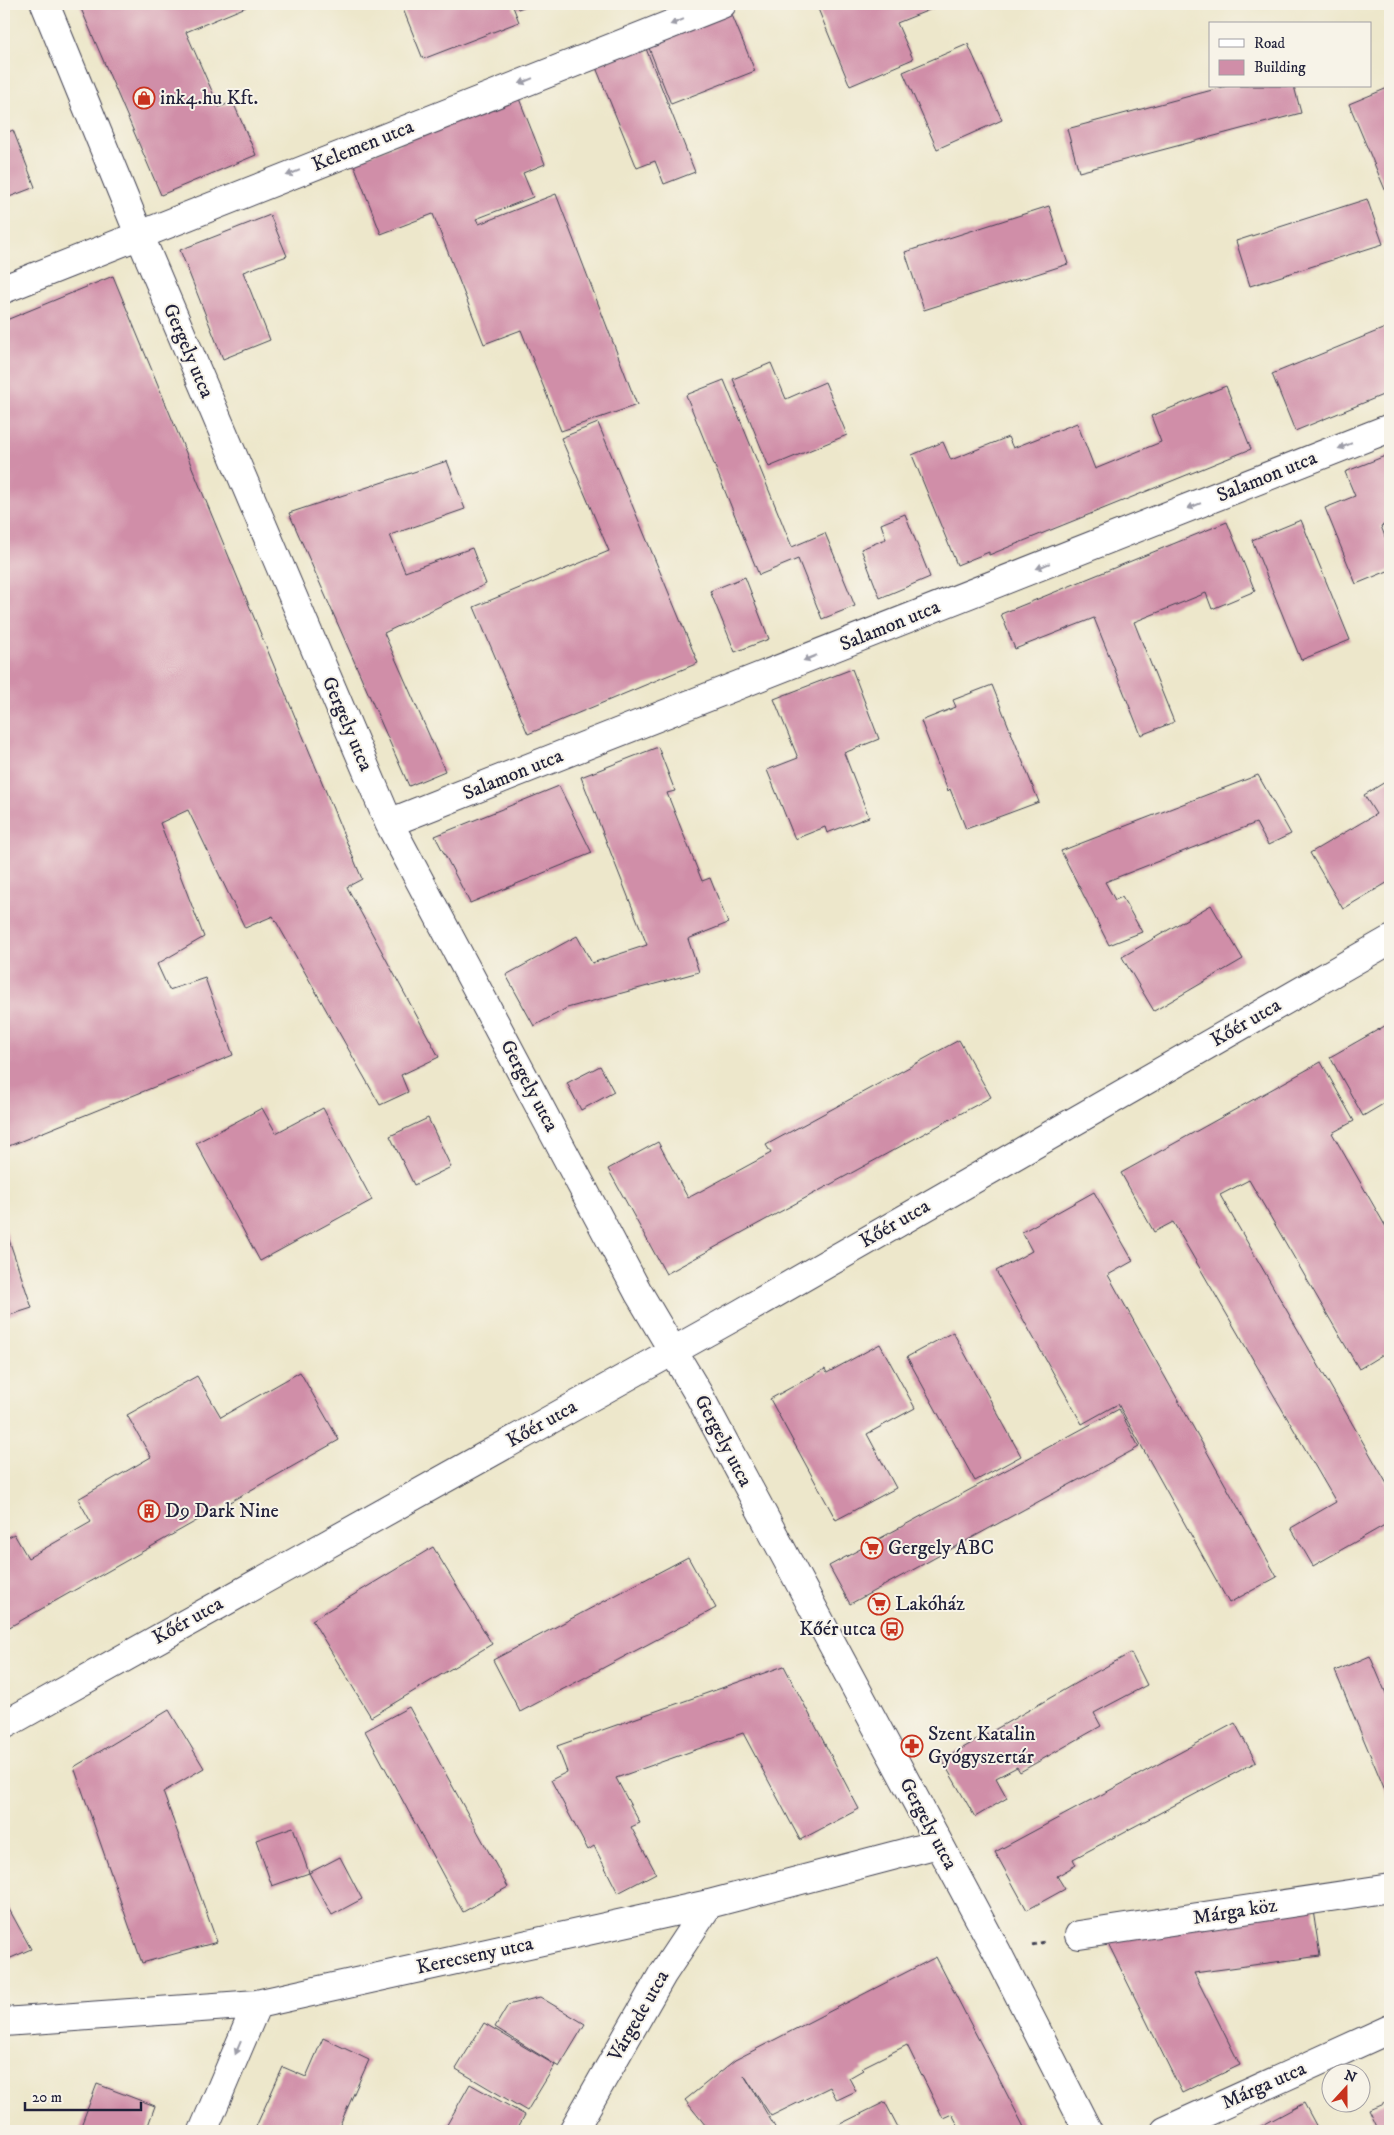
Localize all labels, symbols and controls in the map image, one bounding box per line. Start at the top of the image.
one-way arrow [670,18,684,26]
legend [1209,22,1372,88]
text: Road [1254,34,1286,53]
text: Building [1254,58,1306,77]
one-way arrow [518,78,533,86]
shop icon: ink4.hu Kft. [132,86,156,110]
place label: ink4.hu Kft. [160,86,258,111]
street label: Kelemen utca [308,114,418,178]
one-way arrow [286,170,300,178]
street label: Gergely utca [157,300,219,403]
one-way arrow [1337,442,1352,450]
street label: Salamon utca [1213,445,1321,508]
one-way arrow [1186,502,1201,510]
one-way arrow [1036,562,1050,570]
street label: Salamon utca [836,594,944,657]
one-way arrow [803,654,818,662]
street label: Gergely utca [316,673,378,776]
street label: Salamon utca [459,743,567,806]
street label: Kőér utca [1207,993,1286,1053]
street label: Gergely utca [494,1036,564,1137]
street label: Kőér utca [856,1194,935,1254]
street label: Gergely utca [688,1391,758,1492]
street label: Kőér utca [502,1394,582,1454]
building icon: D9 Dark Nine [137,1499,161,1523]
place label: D9 Dark Nine [165,1499,279,1524]
supermarket icon: Gergely ABC [860,1536,884,1560]
place label: Gergely ABC [888,1536,994,1561]
street label: Kőér utca [148,1591,228,1651]
supermarket icon: Lakóház [867,1592,891,1616]
place label: Lakóház [895,1592,965,1617]
place label: Kőér utca [799,1617,876,1642]
bus stop icon: Kőér utca [880,1617,904,1641]
place label: Szent Katalin Gyógyszertár [928,1722,1036,1770]
pharmacy icon: Szent Katalin Gyógyszertár [900,1734,924,1758]
street label: Gergely utca [893,1774,963,1875]
street label: Márga köz [1191,1893,1279,1931]
street label: Kerecseny utca [414,1931,536,1981]
street label: Várgede utca [602,1966,675,2067]
one-way arrow [234,2041,242,2056]
street label: Márga utca [1218,2056,1311,2116]
north arrow [1322,2062,1372,2112]
text: N [1342,2066,1359,2087]
scale bar [25,2080,141,2112]
text: 20 m [32,2088,62,2107]

